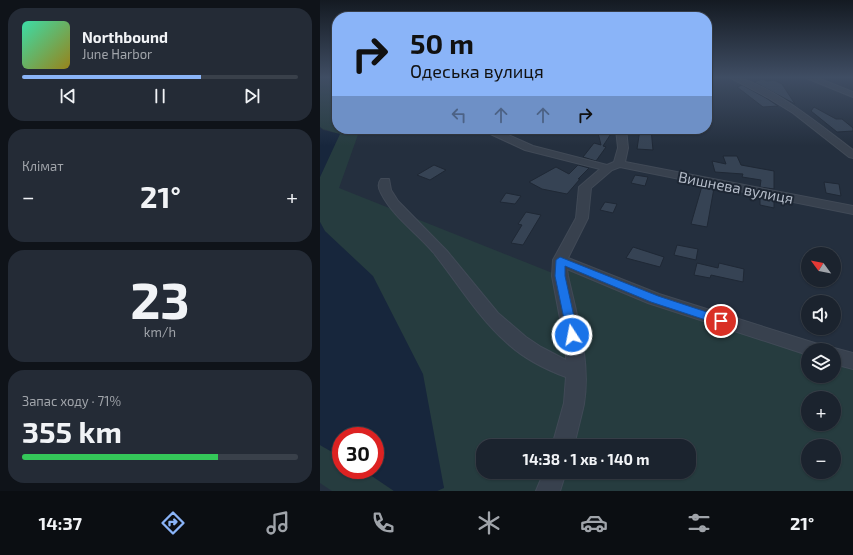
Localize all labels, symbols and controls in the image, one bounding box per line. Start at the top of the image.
text: 50 m [410,26,474,60]
text: Northbound [82,28,168,46]
icon: right [344,28,396,80]
text: June Harbor [82,46,152,62]
text: Одеська вулиця [410,60,544,82]
icon: previous [57,85,79,107]
icon: pause [149,85,171,107]
icon: next [241,85,263,107]
icon: left [448,104,470,126]
icon: ahead [490,104,512,126]
icon: ahead [532,104,554,126]
icon: right [574,104,596,126]
text: Клімат [22,158,64,174]
street label: Вишнева вулиця [677,167,795,208]
text: 21° [140,178,181,214]
text: − [22,183,35,209]
text: + [286,183,298,209]
north arrow [801,247,841,287]
map controls [801,247,841,479]
text: 23 [130,267,190,329]
button: sound [801,295,841,335]
pin [704,304,738,338]
icon: arrive [710,310,732,332]
position arrow [551,314,593,356]
text: km/h [144,324,176,340]
button: layers [801,343,841,383]
button: + [801,391,841,431]
text: Запас ходу · 71% [22,393,121,409]
text: 355 km [22,413,122,449]
speed limit sign: 30 [332,427,384,479]
button: − [801,439,841,479]
text: 14:38 · 1 хв · 140 m [522,450,650,468]
icon: directions [159,509,187,537]
icon: music [264,509,292,537]
icon: phone [369,509,397,537]
icon: climate [475,509,503,537]
icon: car [580,509,608,537]
icon: filters [685,509,713,537]
text: 14:37 [39,512,82,534]
text: 21° [790,512,814,534]

